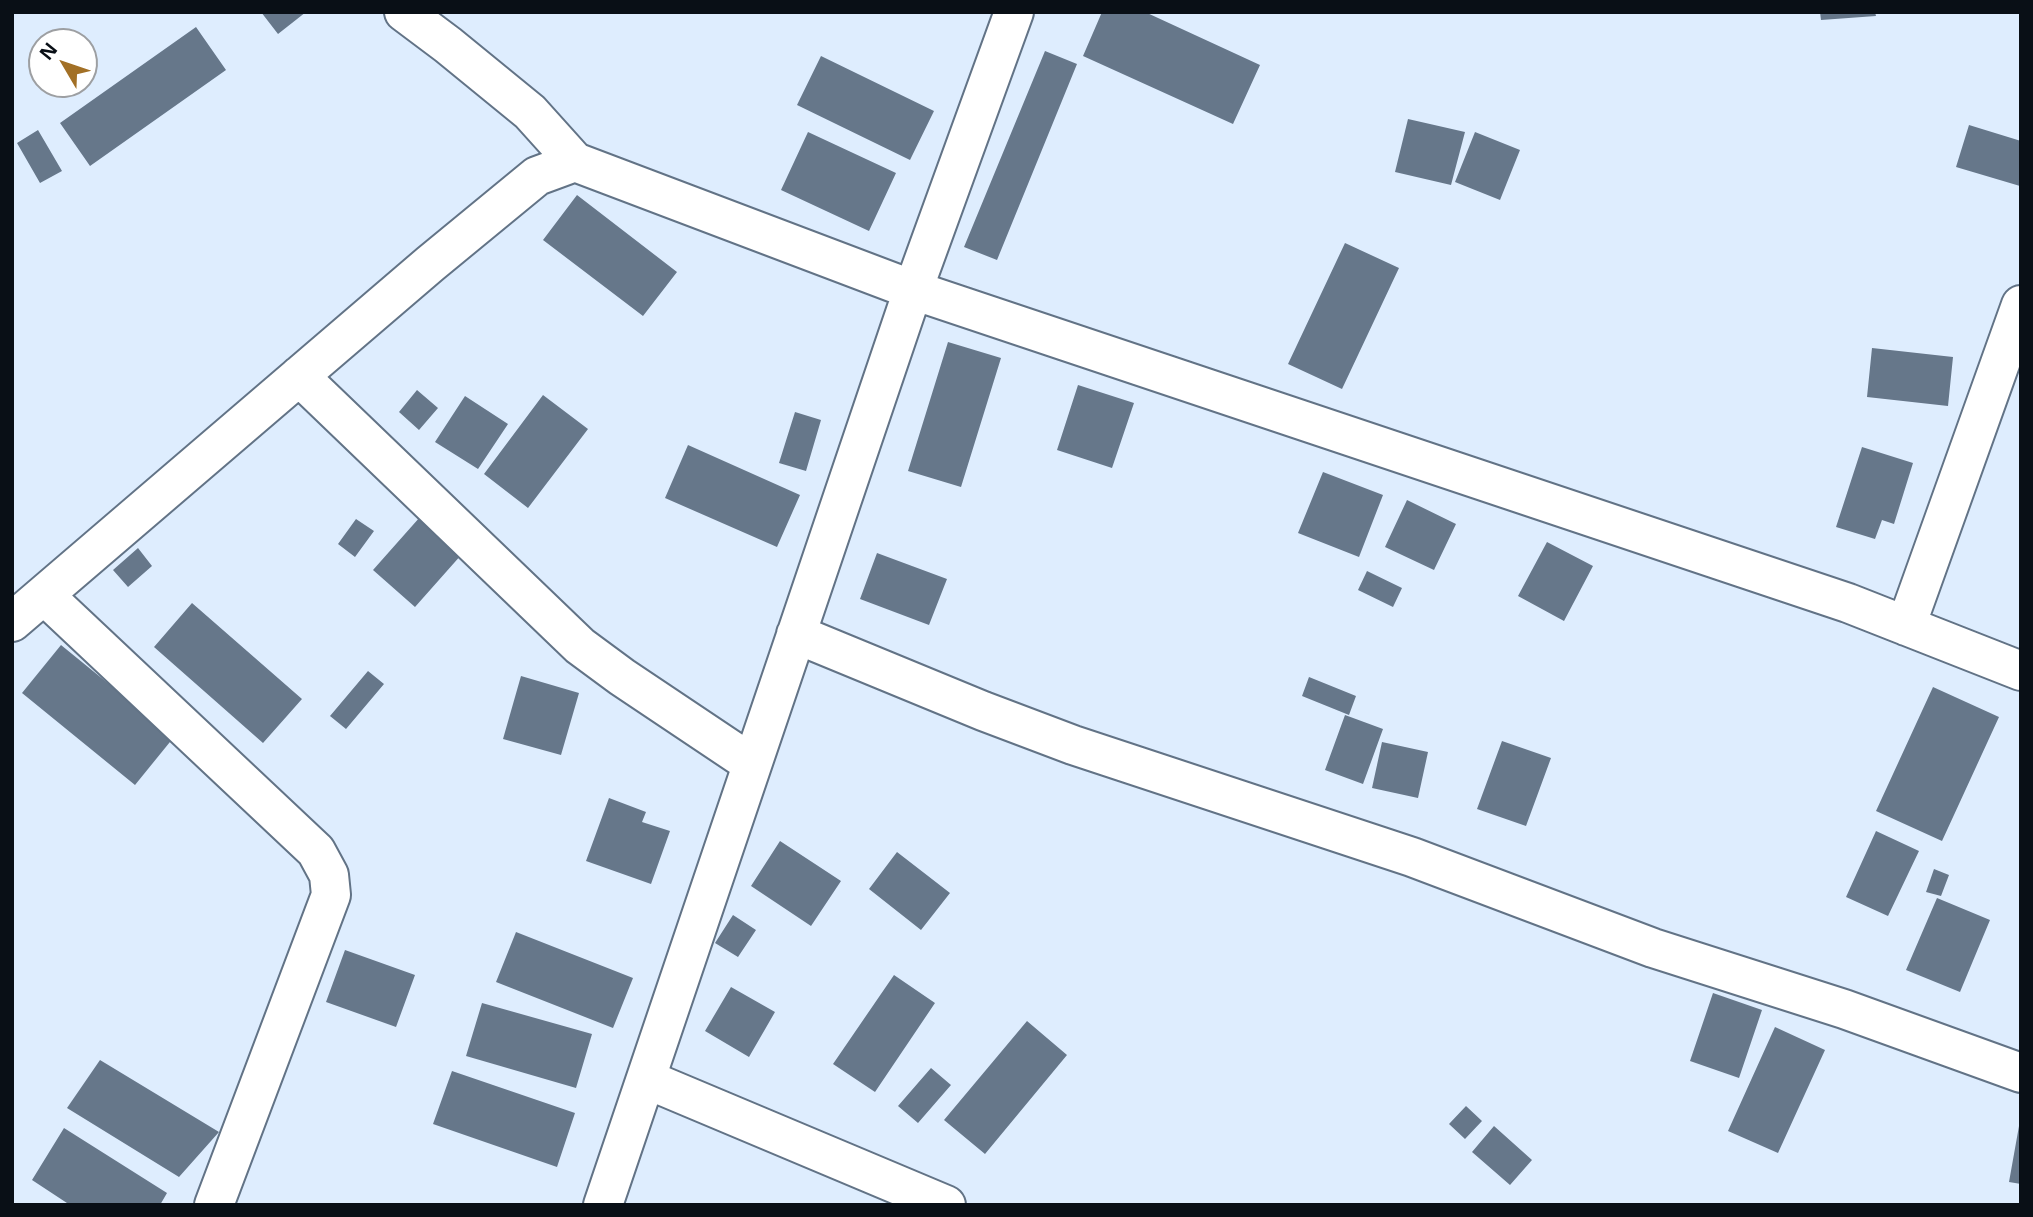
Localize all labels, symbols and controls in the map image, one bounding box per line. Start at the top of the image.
north arrow [28,28,98,98]
text: N [33,37,63,65]

